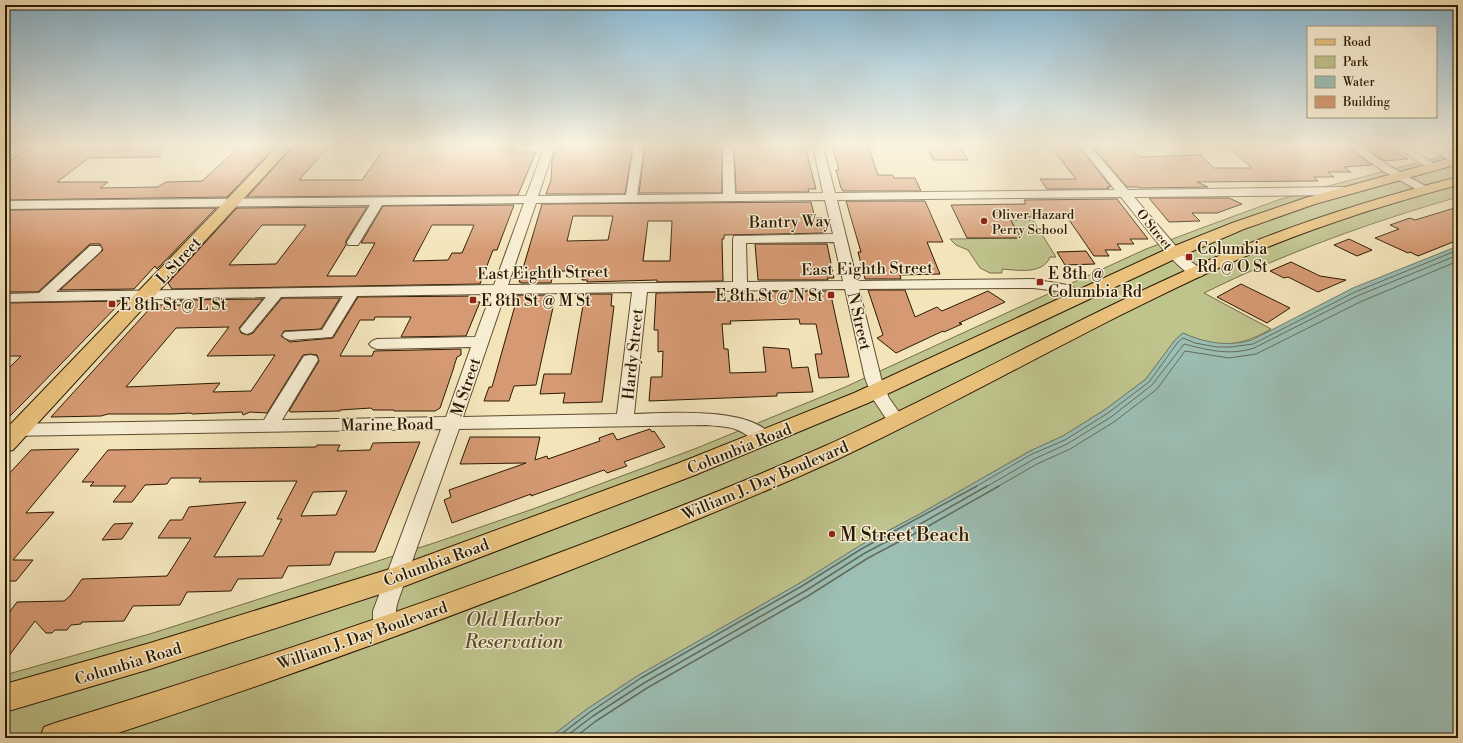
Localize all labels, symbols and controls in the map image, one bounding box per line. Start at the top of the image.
legend [1307,26,1437,118]
text: Road [1343,35,1371,50]
text: Park [1343,55,1369,70]
text: Water [1342,75,1375,90]
text: Building [1342,95,1391,110]
street label: O Street [1133,206,1176,254]
place label: Oliver Hazard Perry School [992,207,1075,238]
street label: Bantry Way [748,211,832,233]
marker: Oliver Hazard Perry School [979,216,989,226]
street label: L Street [152,233,206,288]
place label: Columbia Rd @ O St [1197,239,1268,277]
marker: Columbia Rd @ O St [1184,252,1194,262]
street label: East Eighth Street [801,258,933,280]
street label: East Eighth Street [477,262,609,284]
place label: E 8th @ Columbia Rd [1048,264,1142,302]
marker: E 8th @ Columbia Rd [1035,277,1045,287]
place label: E 8th St @ N St [715,286,823,306]
marker: E 8th St @ N St [826,290,836,300]
street label: N Street [843,290,875,352]
place label: E 8th St @ M St [481,291,591,311]
place label: E 8th St @ L St [120,295,227,315]
marker: E 8th St @ M St [468,295,478,305]
marker: E 8th St @ L St [107,299,117,309]
street label: Hardy Street [618,307,648,401]
street label: M Street [447,355,485,419]
street label: Marine Road [340,414,434,436]
street label: Columbia Road [684,419,794,479]
street label: William J. Day Boulevard [678,437,852,525]
place label: M Street Beach [840,523,970,547]
marker: M Street Beach [827,529,837,539]
street label: Columbia Road [381,535,492,591]
street label: William J. Day Boulevard [274,597,450,675]
park label: Old Harbor Reservation [464,608,564,654]
street label: Columbia Road [72,638,184,690]

